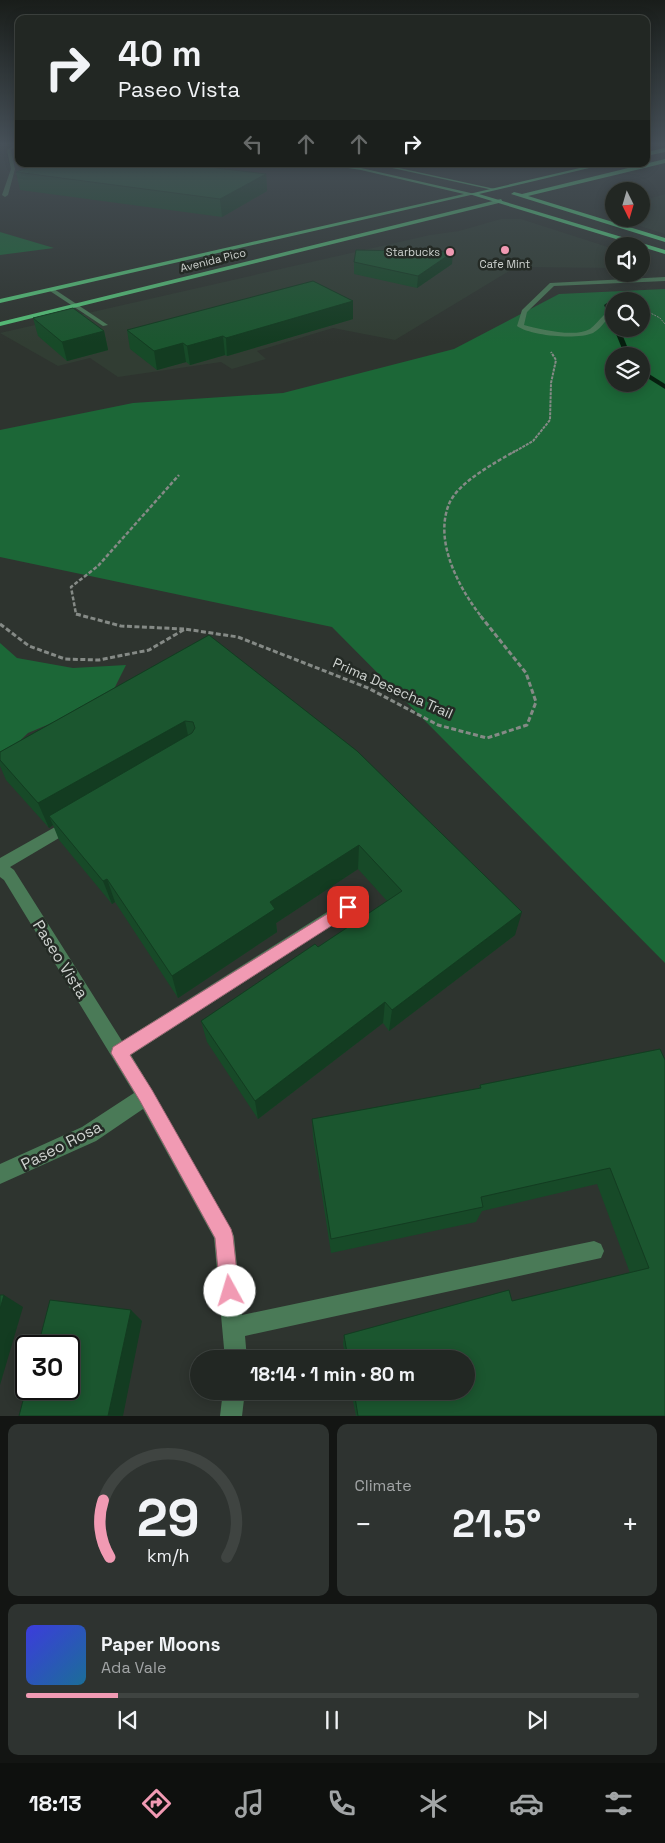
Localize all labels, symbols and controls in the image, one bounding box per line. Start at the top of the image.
text: 40 m [118,32,202,76]
icon: right [35,35,100,100]
text: Paseo Vista [118,75,240,103]
icon: left [239,130,267,158]
icon: ahead [292,130,320,158]
icon: ahead [345,130,373,158]
icon: right [398,130,426,158]
north arrow [605,182,650,228]
map controls [605,182,650,392]
button: sound [605,237,650,282]
marker: Cafe Mint [499,244,511,256]
street label: Avenida Pico [179,245,248,275]
place label: Starbucks [386,245,440,259]
marker: Starbucks [444,246,456,258]
place label: Cafe Mint [480,257,530,271]
button: search [605,292,650,337]
button: layers [605,347,650,392]
street label: Prima Desecha Trail [330,653,456,723]
pin [327,886,369,928]
icon: arrive [334,893,362,921]
street label: Paseo Vista [28,916,93,1003]
street label: Paseo Rosa [17,1116,105,1175]
position arrow [203,1264,255,1316]
speed limit sign: 30 [15,1335,80,1400]
text: 18:14 · 1 min · 80 m [250,1362,415,1387]
text: Climate [355,1475,412,1496]
text: 29 [137,1485,200,1551]
text: 21.5° [452,1500,541,1548]
text: − [355,1506,372,1542]
text: + [622,1506,639,1542]
text: km/h [147,1544,190,1567]
text: Paper Moons [101,1632,220,1657]
text: Ada Vale [101,1657,166,1678]
icon: previous [114,1706,142,1734]
icon: pause [318,1706,346,1734]
icon: next [523,1706,551,1734]
icon: directions [139,1786,174,1821]
icon: music [232,1786,267,1821]
icon: phone [324,1786,359,1821]
icon: climate [416,1786,451,1821]
icon: car [509,1786,544,1821]
icon: filters [601,1786,636,1821]
text: 18:13 [29,1789,82,1817]

